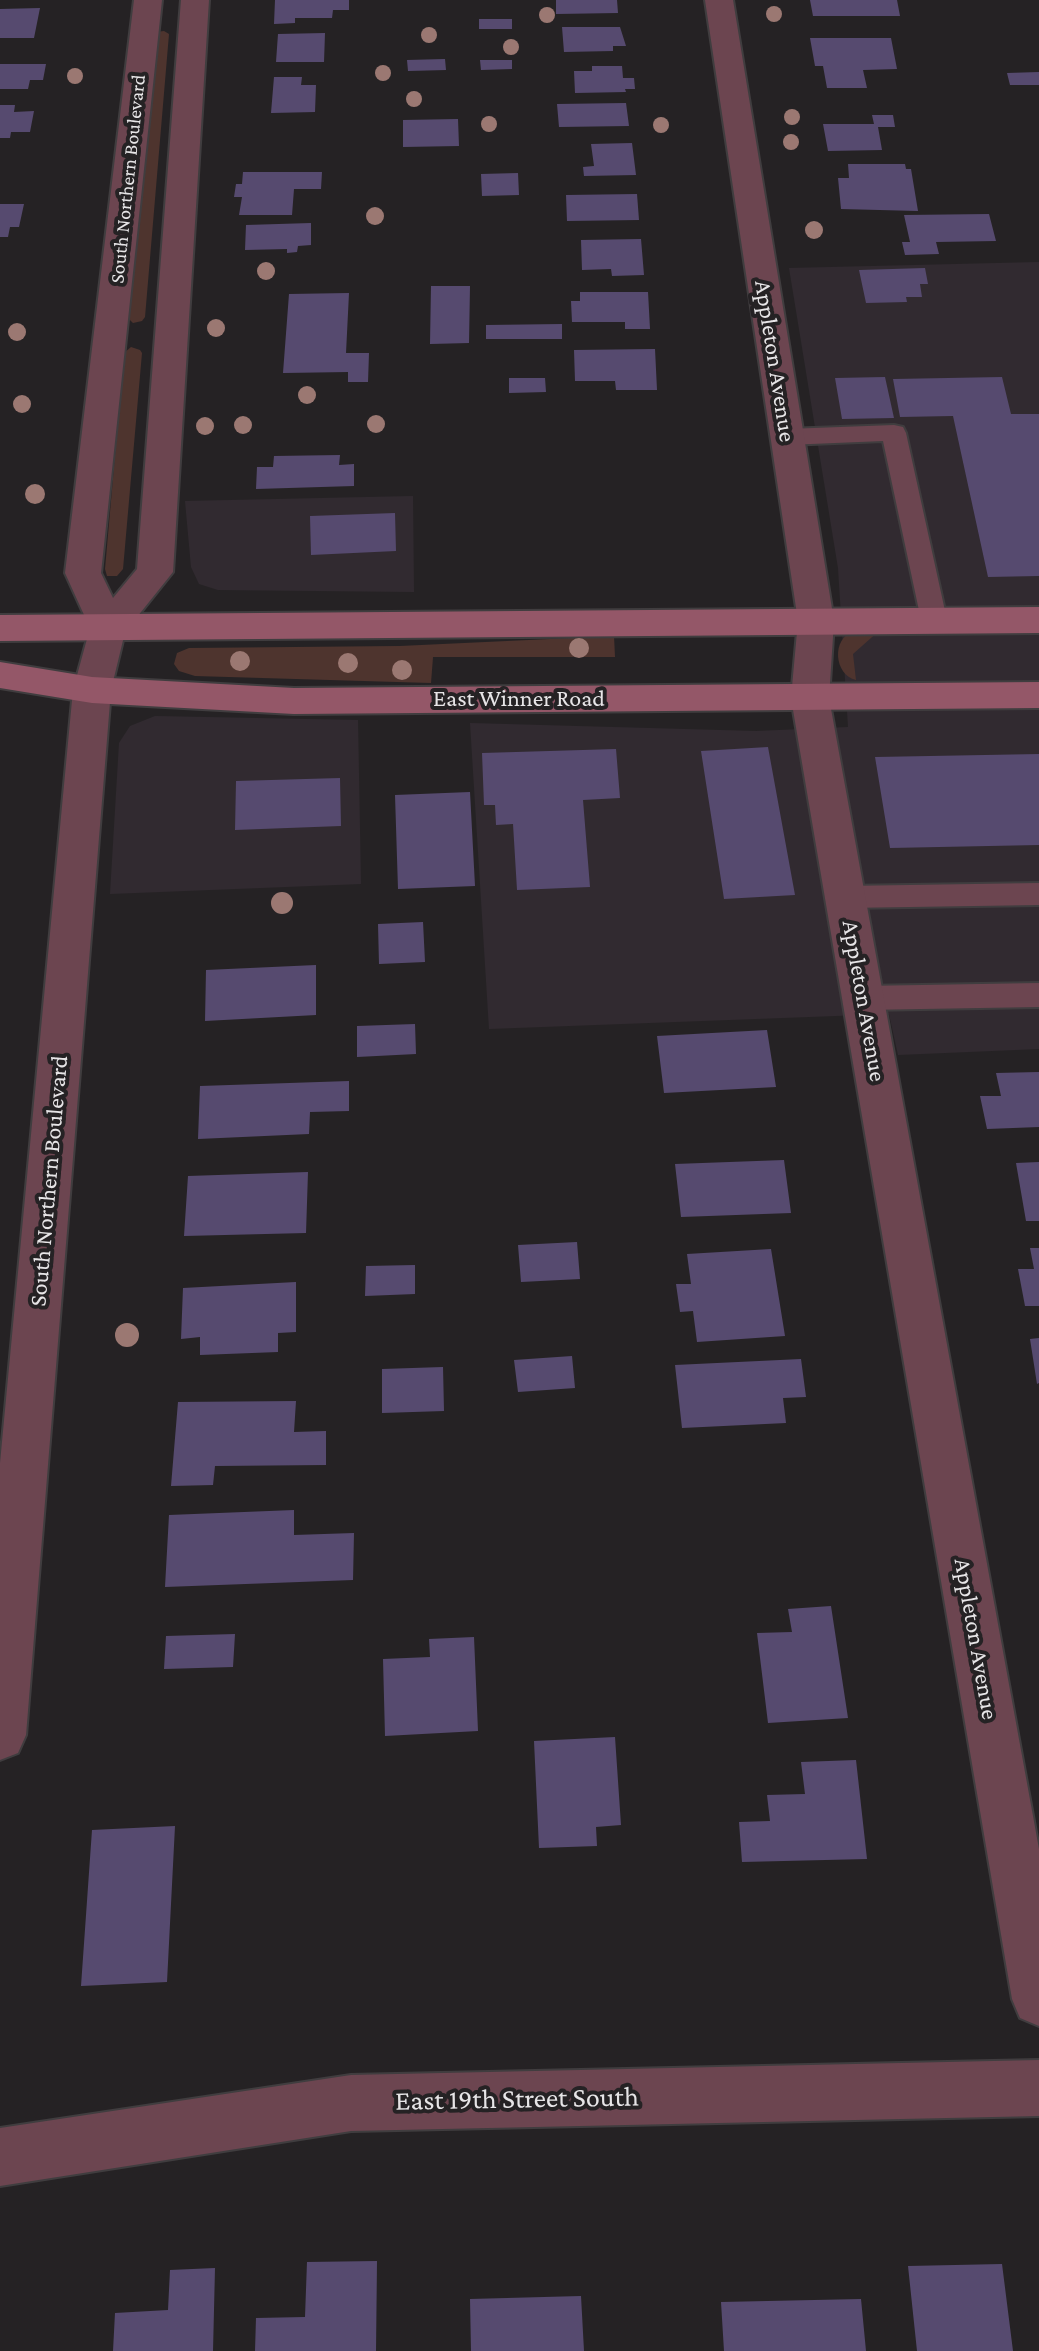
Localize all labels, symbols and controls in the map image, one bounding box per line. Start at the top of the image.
street label: South Northern Boulevard [105,73,151,285]
street label: Appleton Avenue [748,278,802,444]
street label: East Winner Road [433,685,605,713]
street label: Appleton Avenue [836,918,892,1084]
street label: South Northern Boulevard [24,1054,74,1308]
street label: Appleton Avenue [948,1556,1004,1722]
street label: East 19th Street South [395,2080,639,2118]

